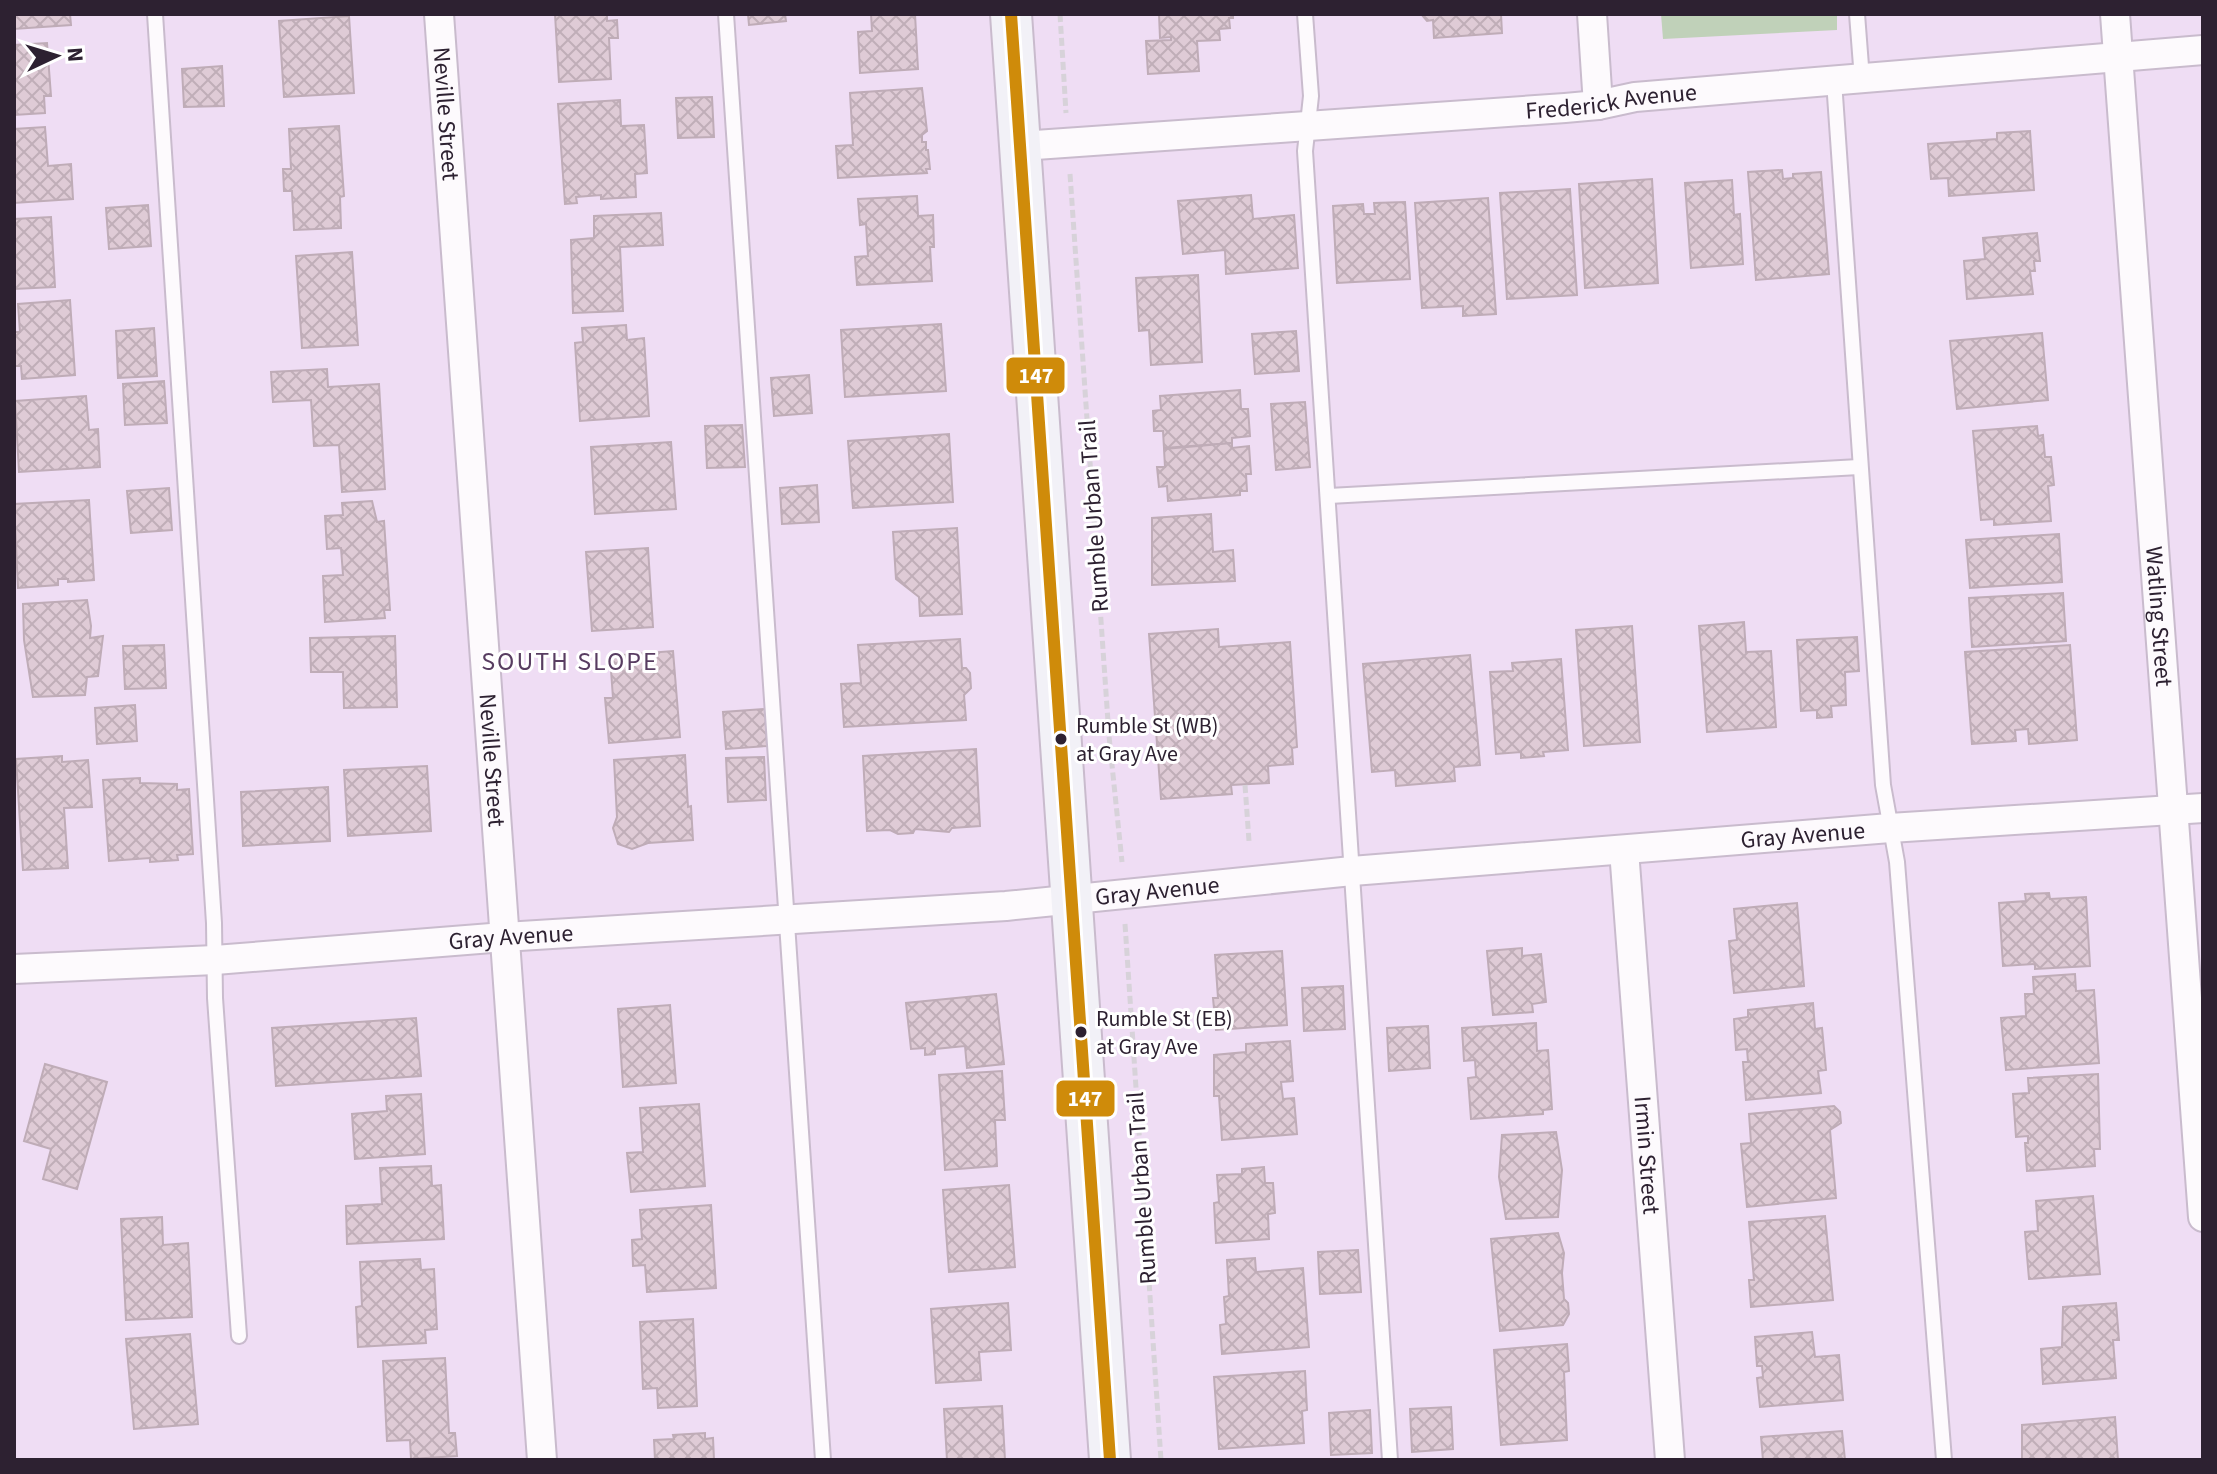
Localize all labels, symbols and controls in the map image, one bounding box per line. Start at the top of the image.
north arrow [16,16,96,96]
text: N [58,46,91,63]
street label: Neville Street [424,46,468,182]
street label: Frederick Avenue [1524,74,1698,128]
line badge: 147 [1005,356,1066,395]
text: 147 [1019,360,1053,392]
street label: Rumble Urban Trail [1070,418,1118,614]
street label: Watling Street [2136,545,2182,688]
district label: SOUTH SLOPE [481,643,659,680]
street label: Neville Street [470,692,514,828]
place label: Rumble St (WB) at Gray Ave [1076,710,1218,770]
marker: Rumble St (WB) at Gray Ave [1053,731,1069,747]
street label: Gray Avenue [1739,813,1866,857]
street label: Gray Avenue [1093,867,1221,914]
street label: Gray Avenue [447,915,574,959]
place label: Rumble St (EB) at Gray Ave [1096,1003,1233,1063]
marker: Rumble St (EB) at Gray Ave [1073,1024,1089,1040]
line badge: 147 [1055,1079,1116,1118]
text: 147 [1068,1083,1102,1115]
street label: Rumble Urban Trail [1118,1090,1166,1286]
street label: Irmin Street [1625,1095,1669,1216]

